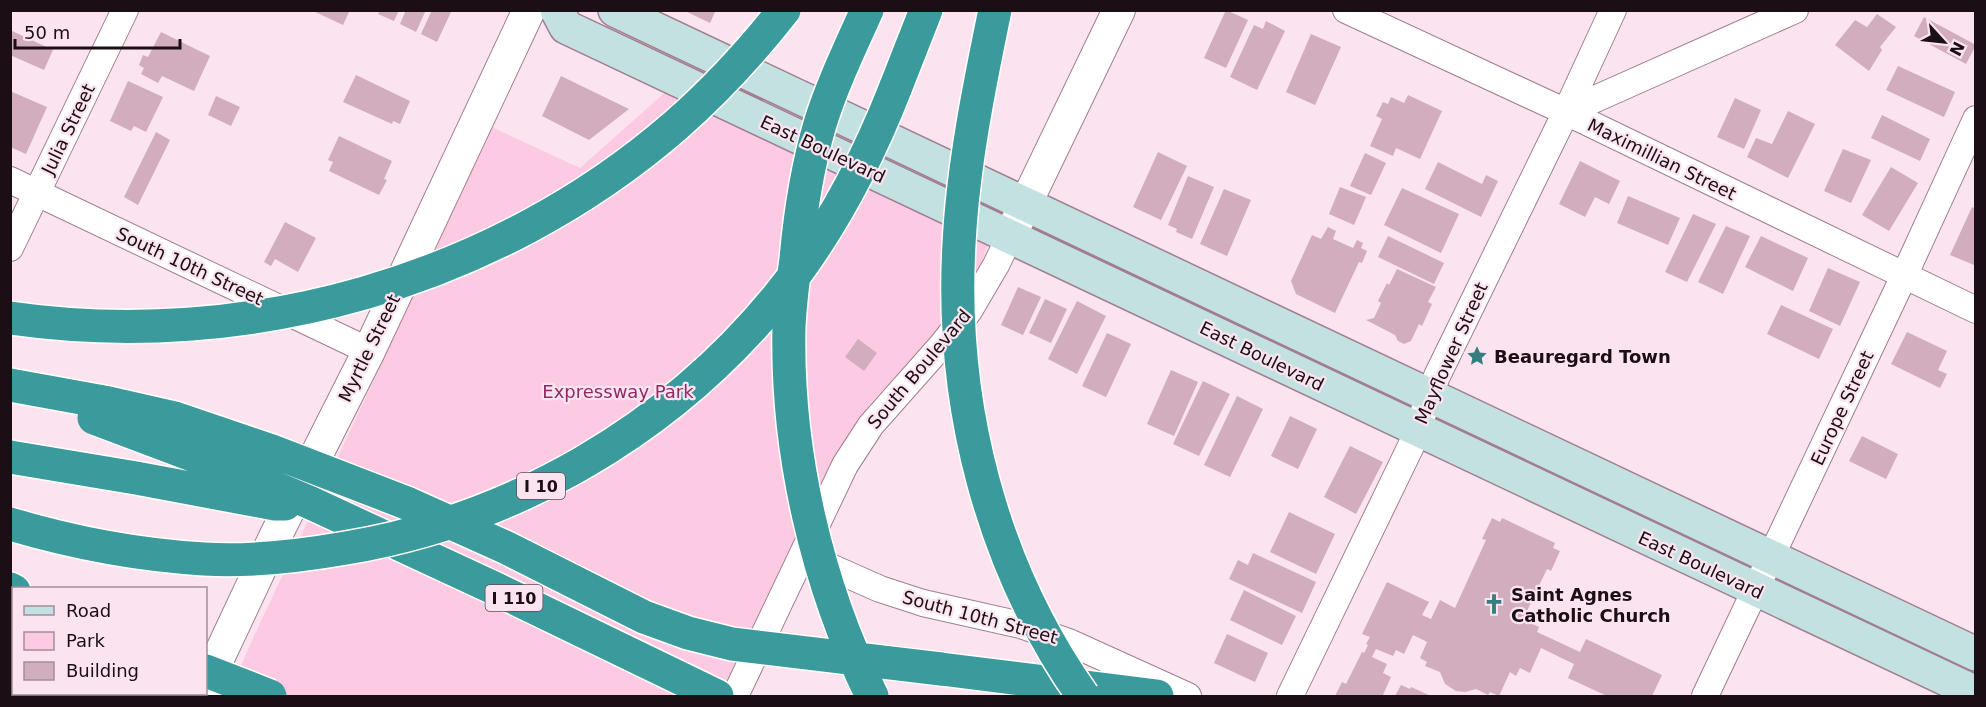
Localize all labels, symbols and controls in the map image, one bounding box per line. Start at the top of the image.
scale bar [15,12,180,50]
north arrow [1914,12,1974,72]
text: 50 m [24,22,70,43]
text: N [1945,38,1968,59]
street label: Julia Street [37,80,99,179]
street label: East Boulevard [757,111,889,187]
street label: Maximillian Street [1584,114,1740,204]
street label: South 10th Street [113,223,267,309]
street label: Mayflower Street [1410,279,1492,427]
street label: Myrtle Street [334,291,404,405]
street label: South Boulevard [863,305,975,433]
street label: East Boulevard [1196,317,1328,395]
place icon: Beauregard Town [1465,344,1489,368]
place label: Beauregard Town [1494,346,1671,367]
street label: Europe Street [1806,347,1878,469]
park label: Expressway Park [542,381,694,402]
road number: I 10 [517,473,565,499]
street label: East Boulevard [1635,527,1767,603]
place label: Saint Agnes Catholic Church [1511,584,1671,626]
road number: I 110 [486,585,542,611]
street label: South 10th Street [900,586,1060,648]
legend [12,587,207,695]
church icon: Saint Agnes Catholic Church [1482,592,1506,616]
text: Road [66,600,111,621]
text: Park [66,630,105,651]
text: Building [66,660,139,681]

